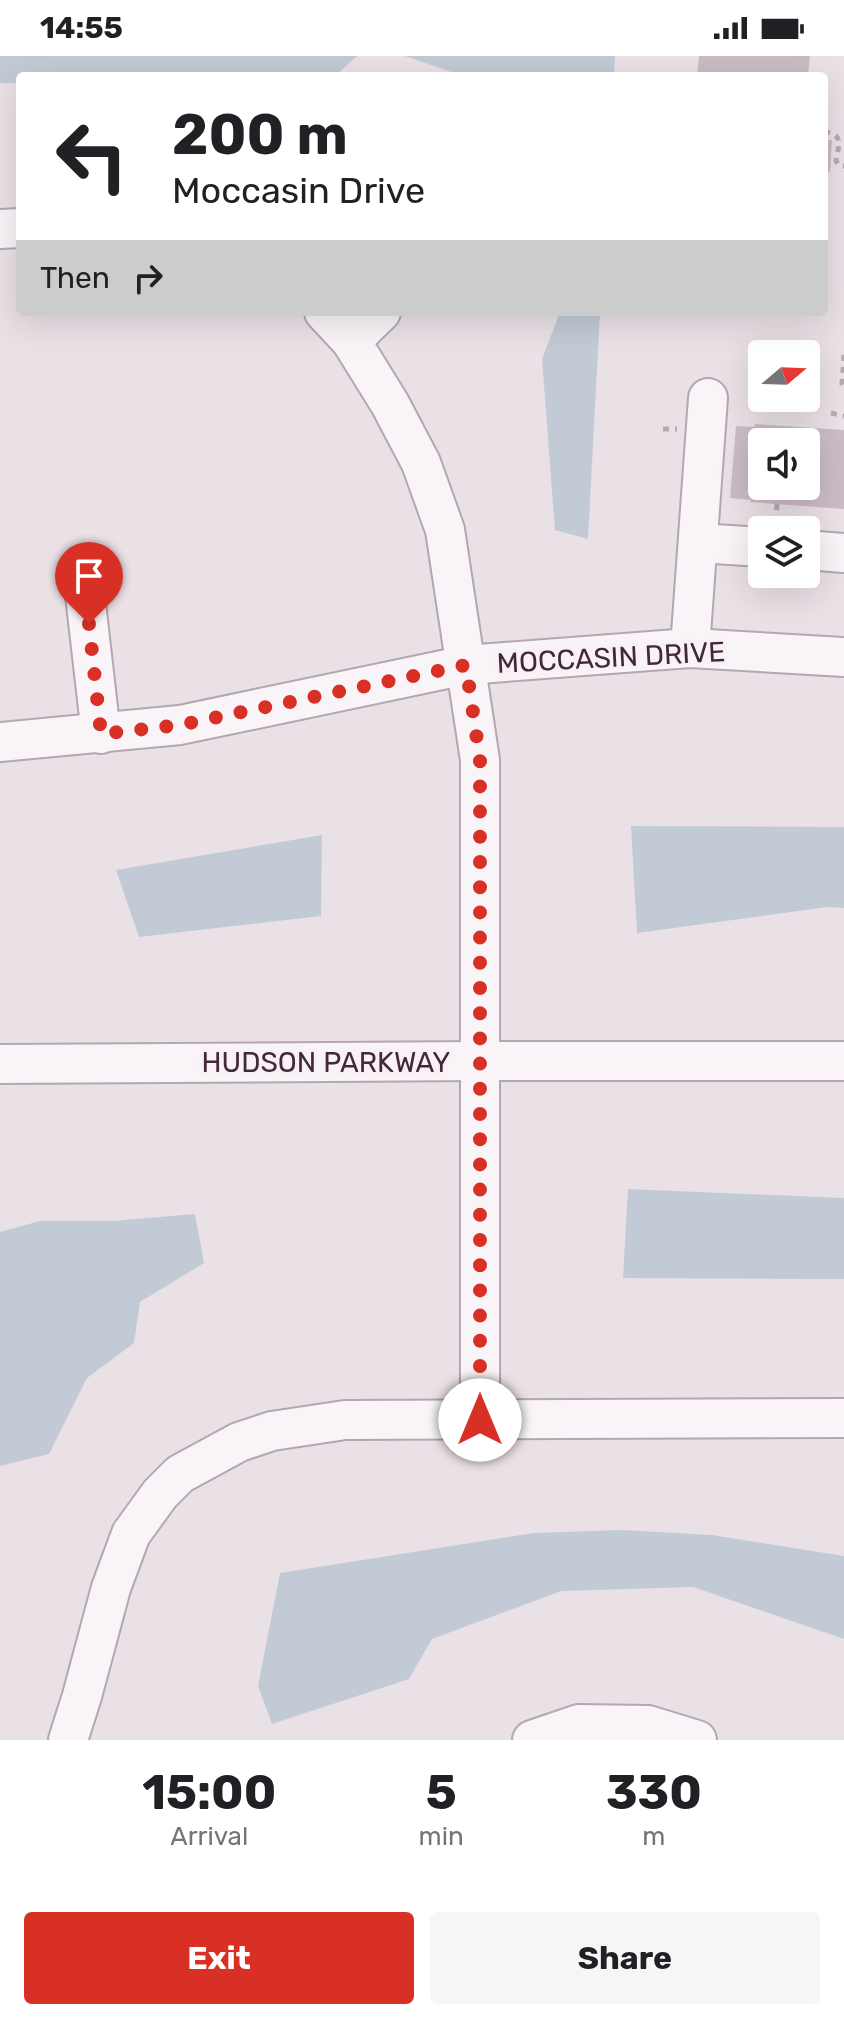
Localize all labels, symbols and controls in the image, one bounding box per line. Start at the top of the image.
text: 14:55 [40,10,123,46]
text: 200 m [172,102,348,168]
icon: left [40,104,144,208]
text: Moccasin Drive [172,169,425,212]
icon: right [126,256,170,300]
text: Then [40,260,110,296]
north arrow [748,340,820,412]
map controls [748,340,820,588]
button: sound [748,428,820,500]
button: layers [748,516,820,588]
pin [55,542,123,624]
icon: arrive [67,554,111,598]
street label: MOCCASIN DRIVE [496,635,726,680]
street label: HUDSON PARKWAY [202,1046,450,1079]
position arrow [438,1378,522,1462]
text: 15:00 [142,1764,276,1821]
text: 5 [426,1764,457,1821]
text: 330 [606,1764,702,1821]
text: Arrival [170,1821,248,1852]
text: min [419,1821,464,1852]
text: m [642,1821,665,1852]
button: Exit [24,1912,414,2004]
button: Share [430,1912,820,2004]

